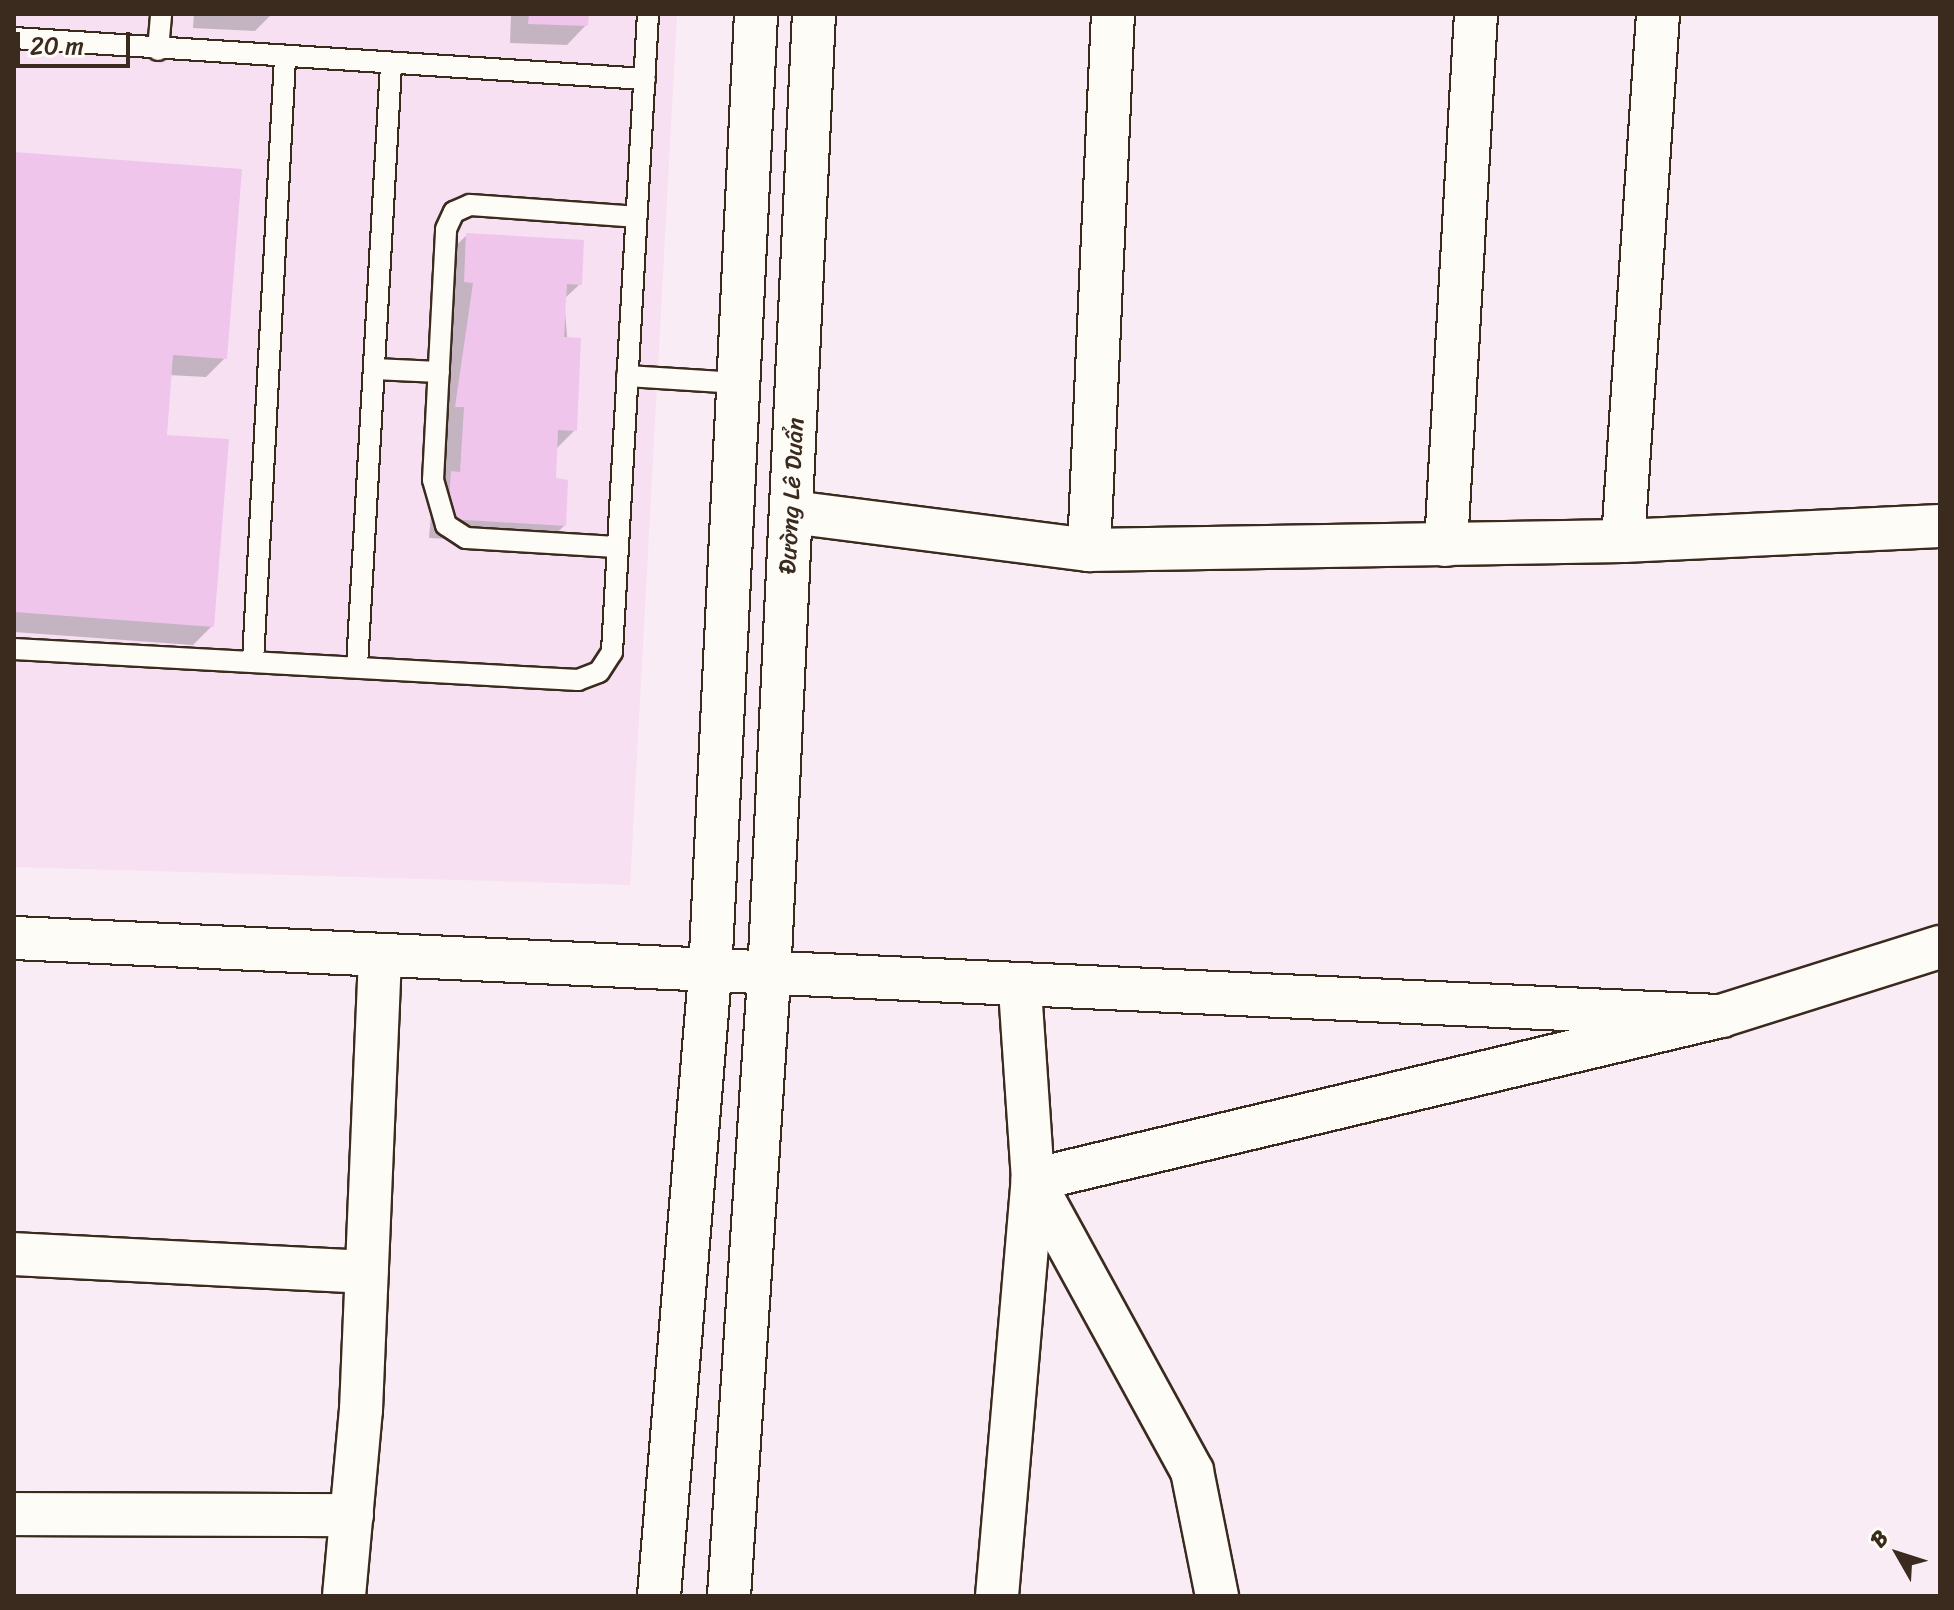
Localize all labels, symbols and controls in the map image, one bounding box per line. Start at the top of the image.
scale bar [20,16,134,66]
text: 20 m [30,25,84,67]
street label: Đường Lê Duẩn [774,417,810,575]
north arrow [1858,1514,1938,1594]
text: B [1859,1521,1898,1556]

